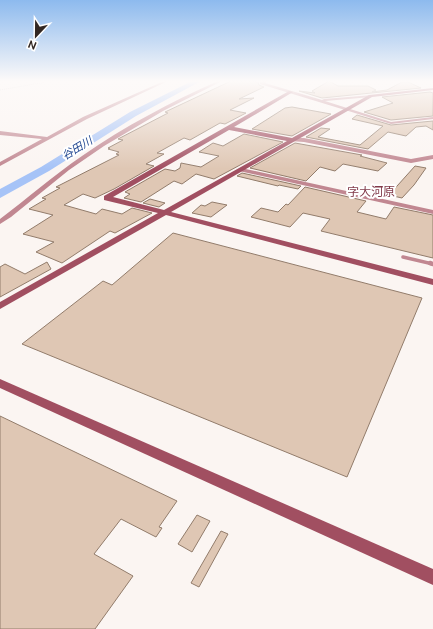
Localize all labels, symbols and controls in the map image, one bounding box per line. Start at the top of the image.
north arrow [16,16,56,56]
text: N [26,38,38,52]
water label: 谷田川 [60,134,95,162]
district label: 字大河原 [347,185,395,198]

